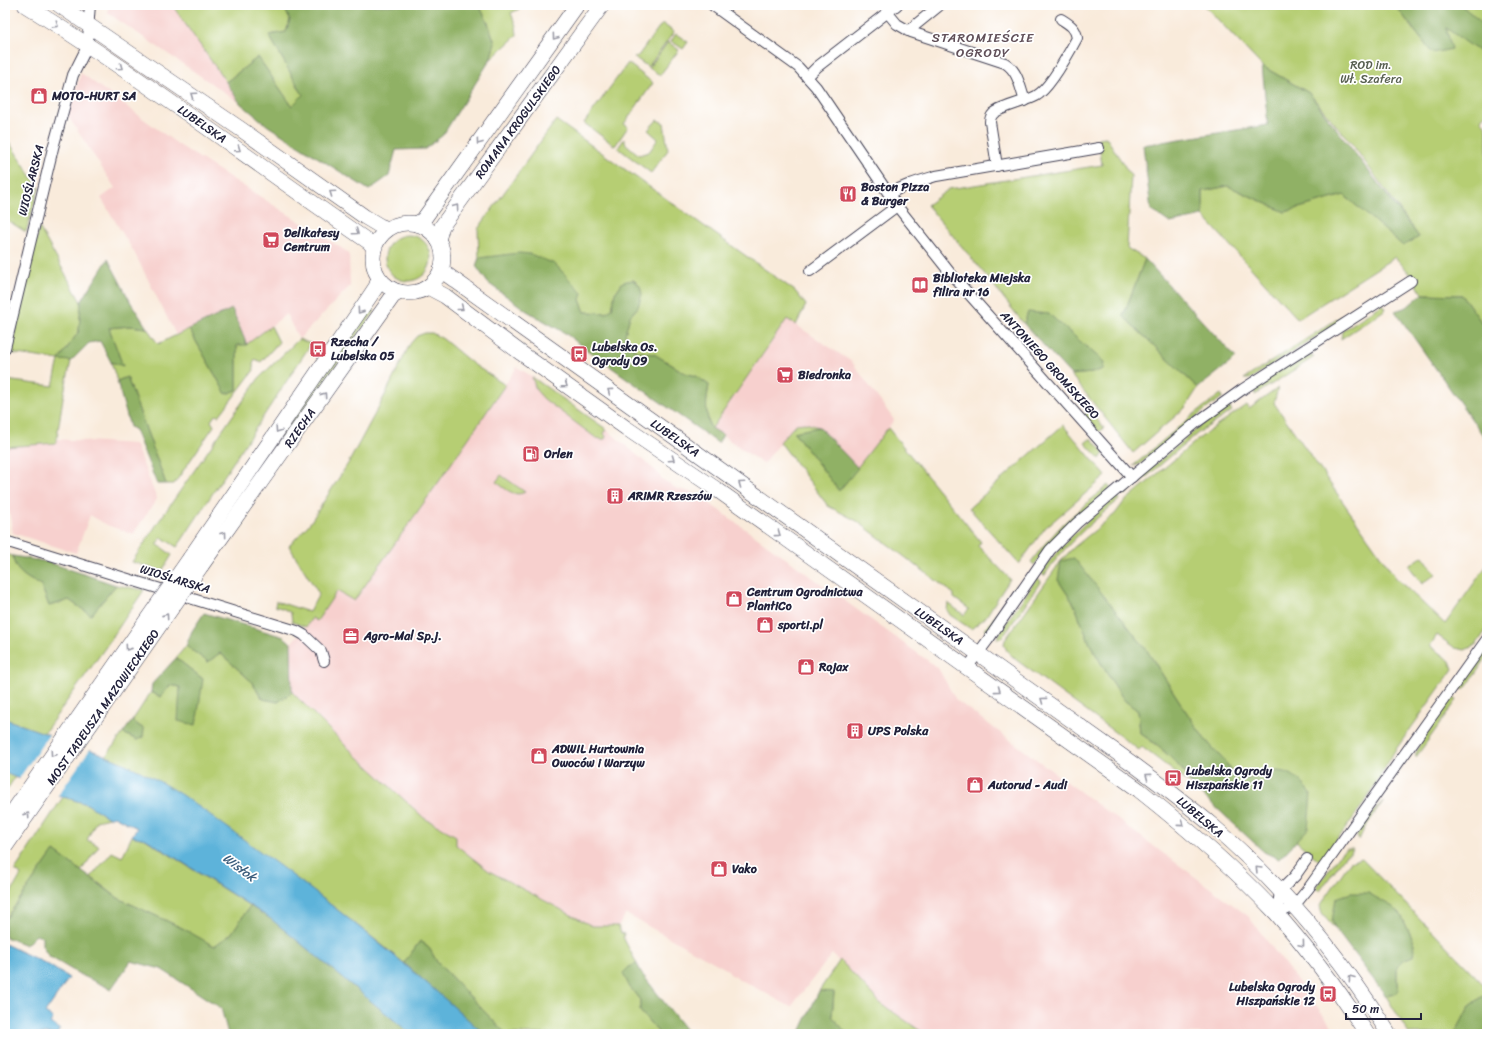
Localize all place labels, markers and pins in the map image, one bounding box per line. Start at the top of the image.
place label: MOTO-HURT SA [51,85,137,107]
shop icon: MOTO-HURT SA [29,86,49,106]
place label: Boston Pizza & Burger [861,176,929,212]
restaurant icon: Boston Pizza & Burger [838,184,858,204]
place label: Delikatesy Centrum [283,222,340,258]
supermarket icon: Delikatesy Centrum [261,230,281,250]
place label: Biblioteka Miejska filira nr 16 [933,267,1031,303]
library icon: Biblioteka Miejska filira nr 16 [910,275,930,295]
place label: Rzecha / Lubelska 05 [330,331,395,367]
place label: Lubelska Os. Ogrody 09 [591,336,658,372]
bus stop icon: Rzecha / Lubelska 05 [308,339,328,359]
bus stop icon: Lubelska Os. Ogrody 09 [569,344,589,364]
place label: Biedronka [798,364,851,386]
supermarket icon: Biedronka [775,365,795,385]
place label: Orlen [543,443,573,465]
fuel station icon: Orlen [521,444,541,464]
place label: ARiMR Rzeszów [627,485,712,507]
building icon: ARiMR Rzeszów [605,486,625,506]
place label: Centrum Ogrodnictwa PlantiCo [746,581,863,617]
shop icon: Centrum Ogrodnictwa PlantiCo [724,589,744,609]
place label: sporti.pl [777,614,823,636]
shop icon: sporti.pl [755,615,775,635]
place label: Agro-Mal Sp.j. [363,625,442,647]
office icon: Agro-Mal Sp.j. [341,626,361,646]
place label: Rojax [818,656,849,678]
shop icon: Rojax [796,657,816,677]
place label: UPS Polska [868,720,929,742]
building icon: UPS Polska [845,721,865,741]
place label: ADWIL Hurtownia Owoców i Warzyw [551,738,645,774]
shop icon: ADWIL Hurtownia Owoców i Warzyw [529,746,549,766]
place label: Lubelska Ogrody Hiszpańskie 11 [1185,760,1273,796]
bus stop icon: Lubelska Ogrody Hiszpańskie 11 [1163,768,1183,788]
place label: Autorud - Audi [987,774,1068,796]
shop icon: Autorud - Audi [965,775,985,795]
place label: Vako [732,858,758,880]
shop icon: Vako [709,859,729,879]
place label: Lubelska Ogrody Hiszpańskie 12 [1229,976,1316,1012]
bus stop icon: Lubelska Ogrody Hiszpańskie 12 [1318,984,1338,1004]

